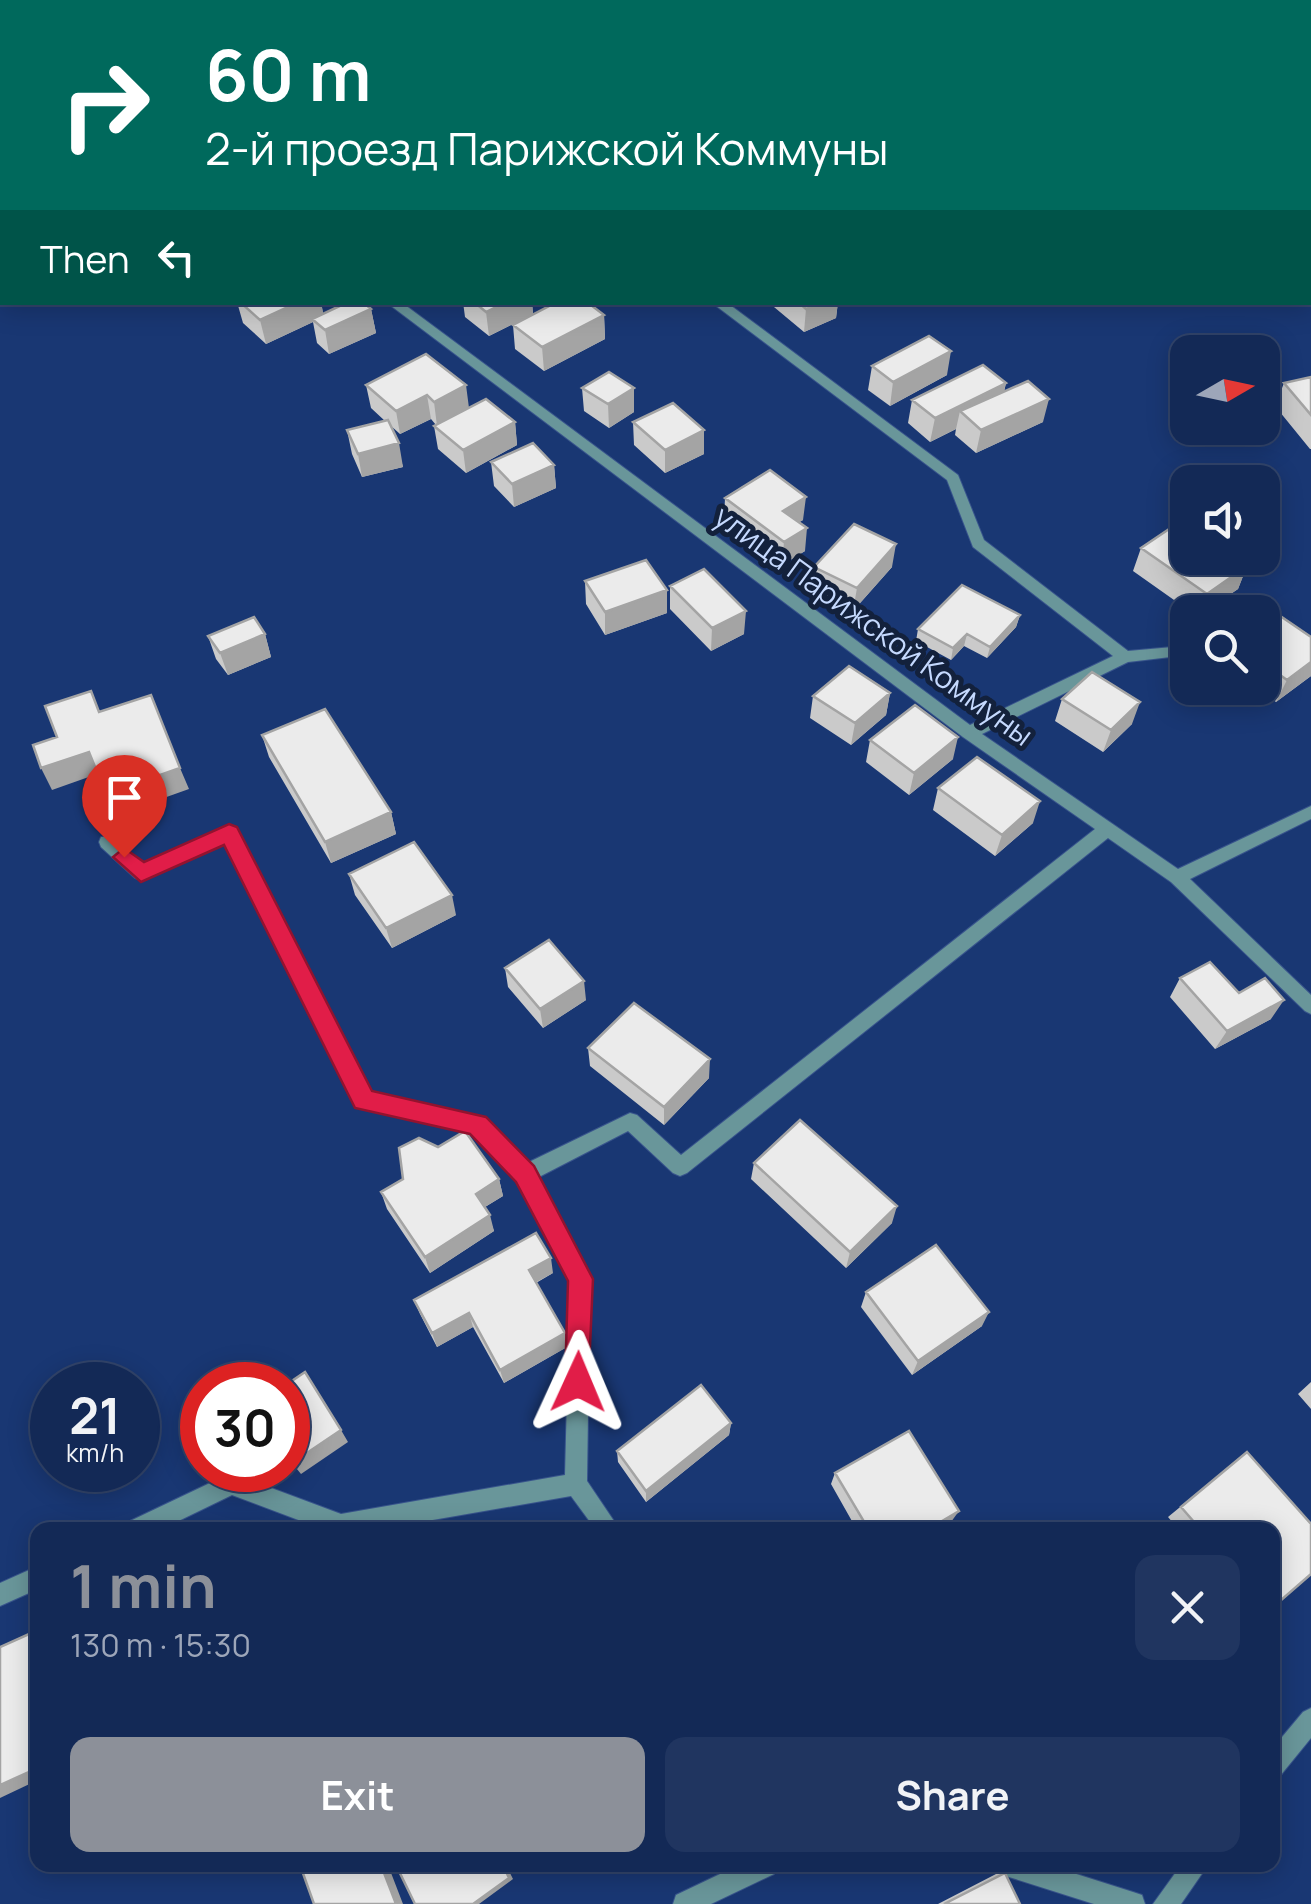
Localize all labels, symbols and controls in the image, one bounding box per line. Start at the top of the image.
text: 60 m [205,26,372,122]
icon: right [40,40,170,170]
text: 2-й проезд Парижской Коммуны [205,117,888,179]
icon: left [149,230,204,285]
text: Then [40,232,129,284]
north arrow [1170,335,1280,445]
map controls [1170,335,1280,705]
button: sound [1170,465,1280,575]
street label: улица Парижской Коммуны [706,495,1042,755]
button: search [1170,595,1280,705]
pin [82,755,167,858]
icon: arrive [97,770,152,825]
position arrow [526,1330,630,1434]
speed limit sign: 30 [180,1362,310,1492]
text: 21 [69,1381,121,1449]
text: km/h [66,1435,124,1470]
text: 1 min [70,1544,217,1626]
button: close [1135,1555,1240,1660]
text: 130 m · 15:30 [70,1623,251,1667]
button: Exit [70,1737,645,1852]
button: Share [665,1737,1240,1852]

